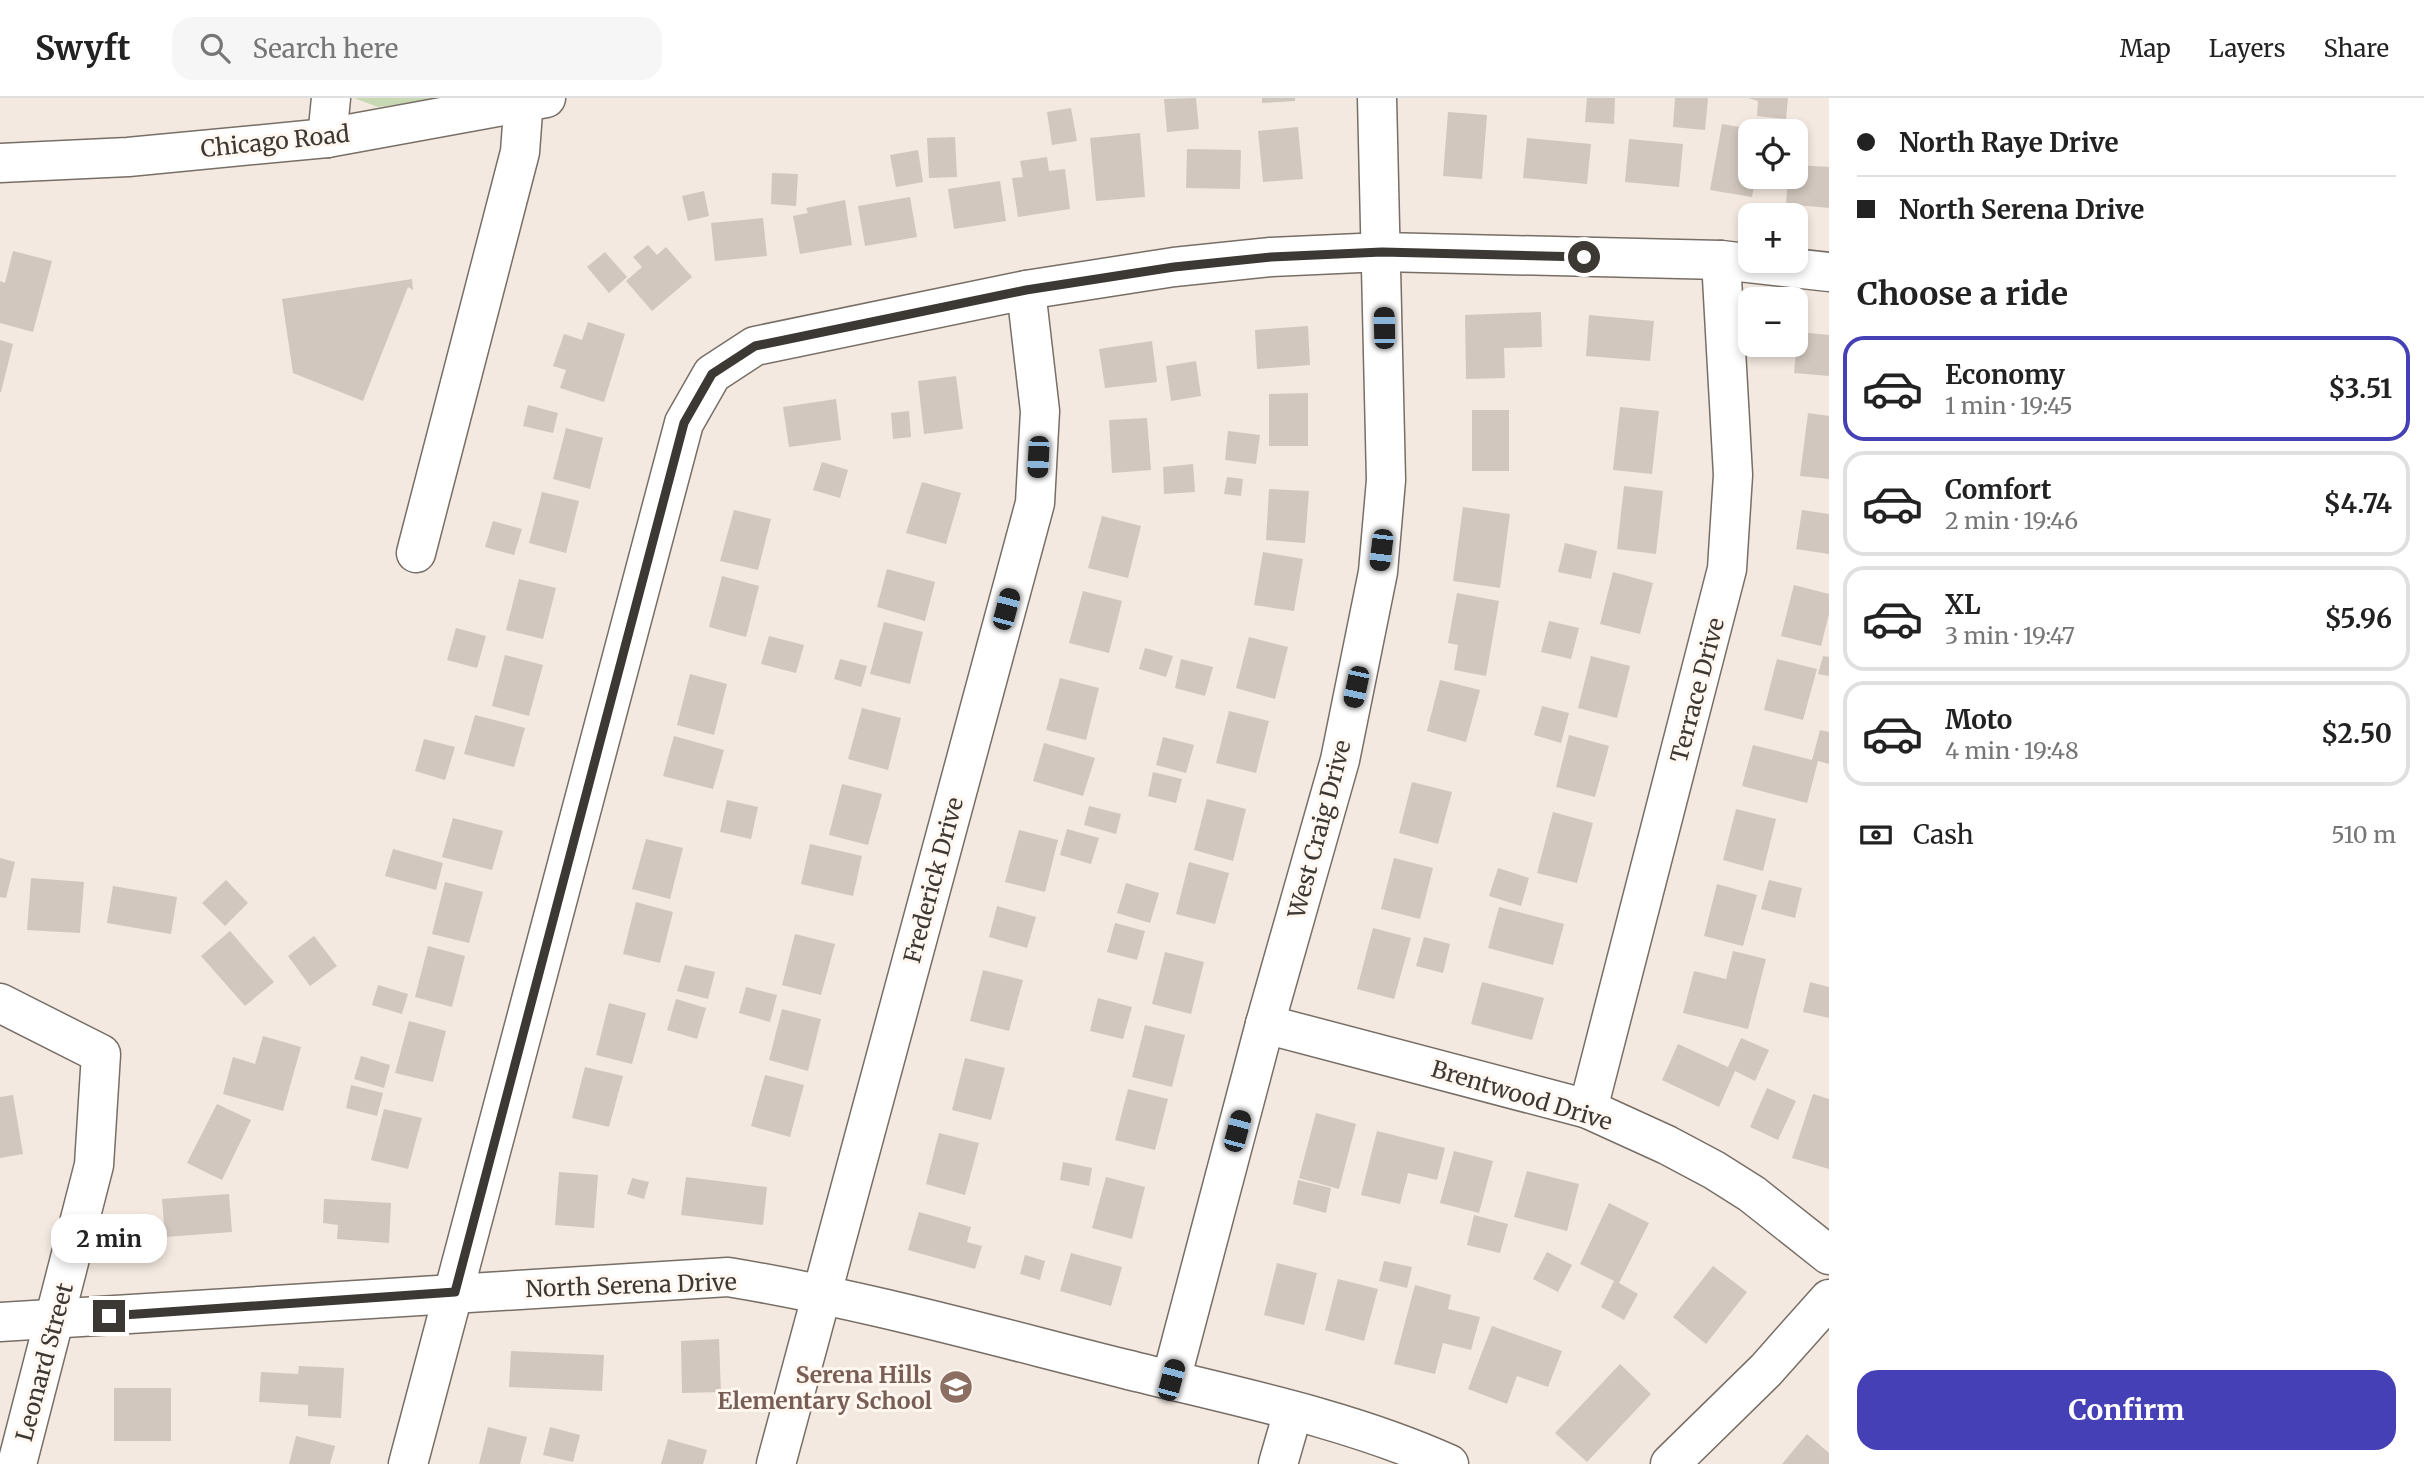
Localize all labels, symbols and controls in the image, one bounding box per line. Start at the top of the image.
search box [172,17,662,80]
text: Swyft [35,28,130,69]
icon: search [196,29,234,67]
text: Search here [252,32,398,65]
text: Map [2120,33,2171,64]
text: Layers [2209,33,2285,64]
text: Share [2323,33,2389,64]
street label: Chicago Road [199,119,351,163]
map controls [1738,119,1808,357]
button: locate [1738,119,1808,189]
text: North Raye Drive [1899,126,2119,159]
text: North Serena Drive [1899,193,2144,226]
button: + [1738,203,1808,273]
route start [1568,241,1600,273]
text: Choose a ride [1857,274,2068,314]
button: − [1738,287,1808,357]
car [1374,307,1395,349]
icon: car [1861,357,1924,420]
text: Economy [1945,358,2065,391]
text: $3.51 [2328,372,2392,405]
text: 1 min · 19:45 [1945,391,2073,420]
car [1027,435,1050,479]
icon: car [1861,472,1924,535]
text: Comfort [1945,473,2051,506]
text: $4.74 [2324,487,2392,520]
text: 2 min · 19:46 [1945,506,2078,535]
car [1369,528,1394,572]
car [991,586,1022,632]
icon: car [1861,587,1924,650]
text: XL [1945,588,1981,621]
text: $5.96 [2324,602,2392,635]
street label: Terrace Drive [1664,614,1730,766]
text: 3 min · 19:47 [1945,621,2075,650]
car [1342,664,1371,710]
icon: car [1861,702,1924,765]
text: Moto [1945,703,2012,736]
text: $2.50 [2321,717,2392,750]
text: 4 min · 19:48 [1945,736,2079,765]
street label: West Craig Drive [1281,737,1357,922]
street label: Frederick Drive [897,794,969,966]
icon: cash [1857,816,1895,854]
text: Cash [1913,818,1974,851]
text: 510 m [2331,820,2396,849]
street label: Brentwood Drive [1428,1054,1616,1136]
car [1222,1108,1253,1154]
callout: 2 min [51,1214,167,1264]
text: 2 min [76,1224,142,1253]
street label: North Serena Drive [525,1267,737,1303]
street label: Leonard Street [9,1280,79,1444]
route end [93,1300,125,1332]
car [1156,1357,1187,1403]
place label: Serena Hills Elementary School [717,1360,933,1415]
school or university icon: Serena Hills Elementary School [937,1368,975,1406]
button: Confirm [1857,1370,2396,1450]

